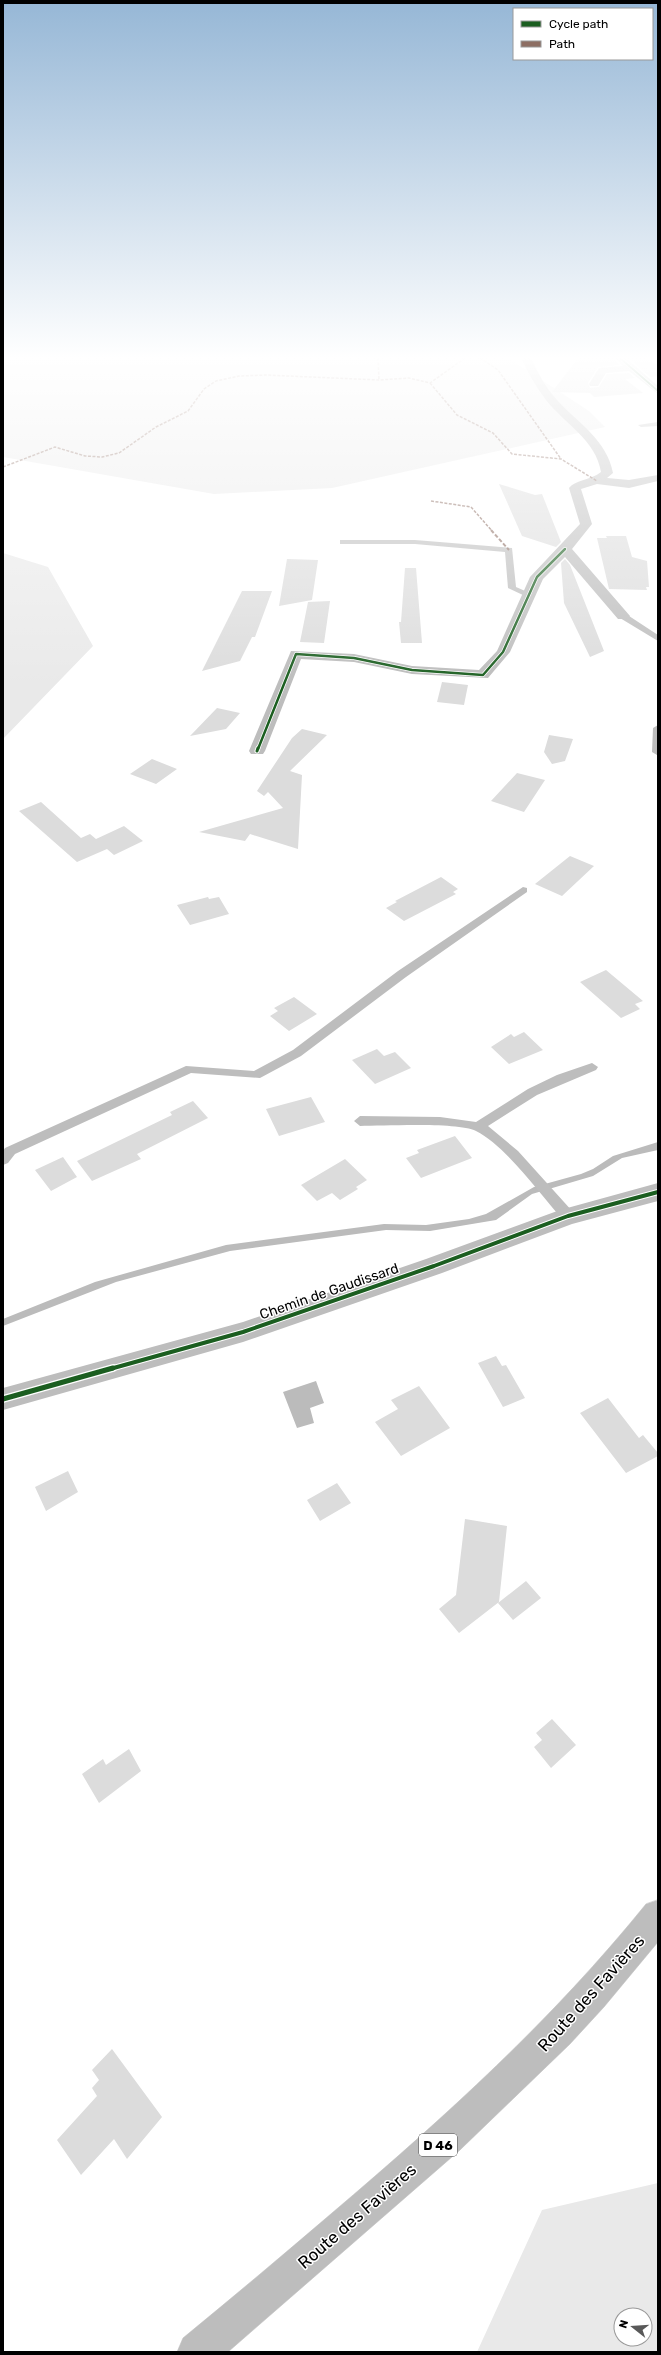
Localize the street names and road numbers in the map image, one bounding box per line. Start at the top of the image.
street label: Chemin de Gaudissard [257,1260,401,1323]
street label: Route des Favières [533,1931,649,2055]
road number: D 46 [419,2134,457,2156]
street label: Route des Favières [294,2159,420,2273]

